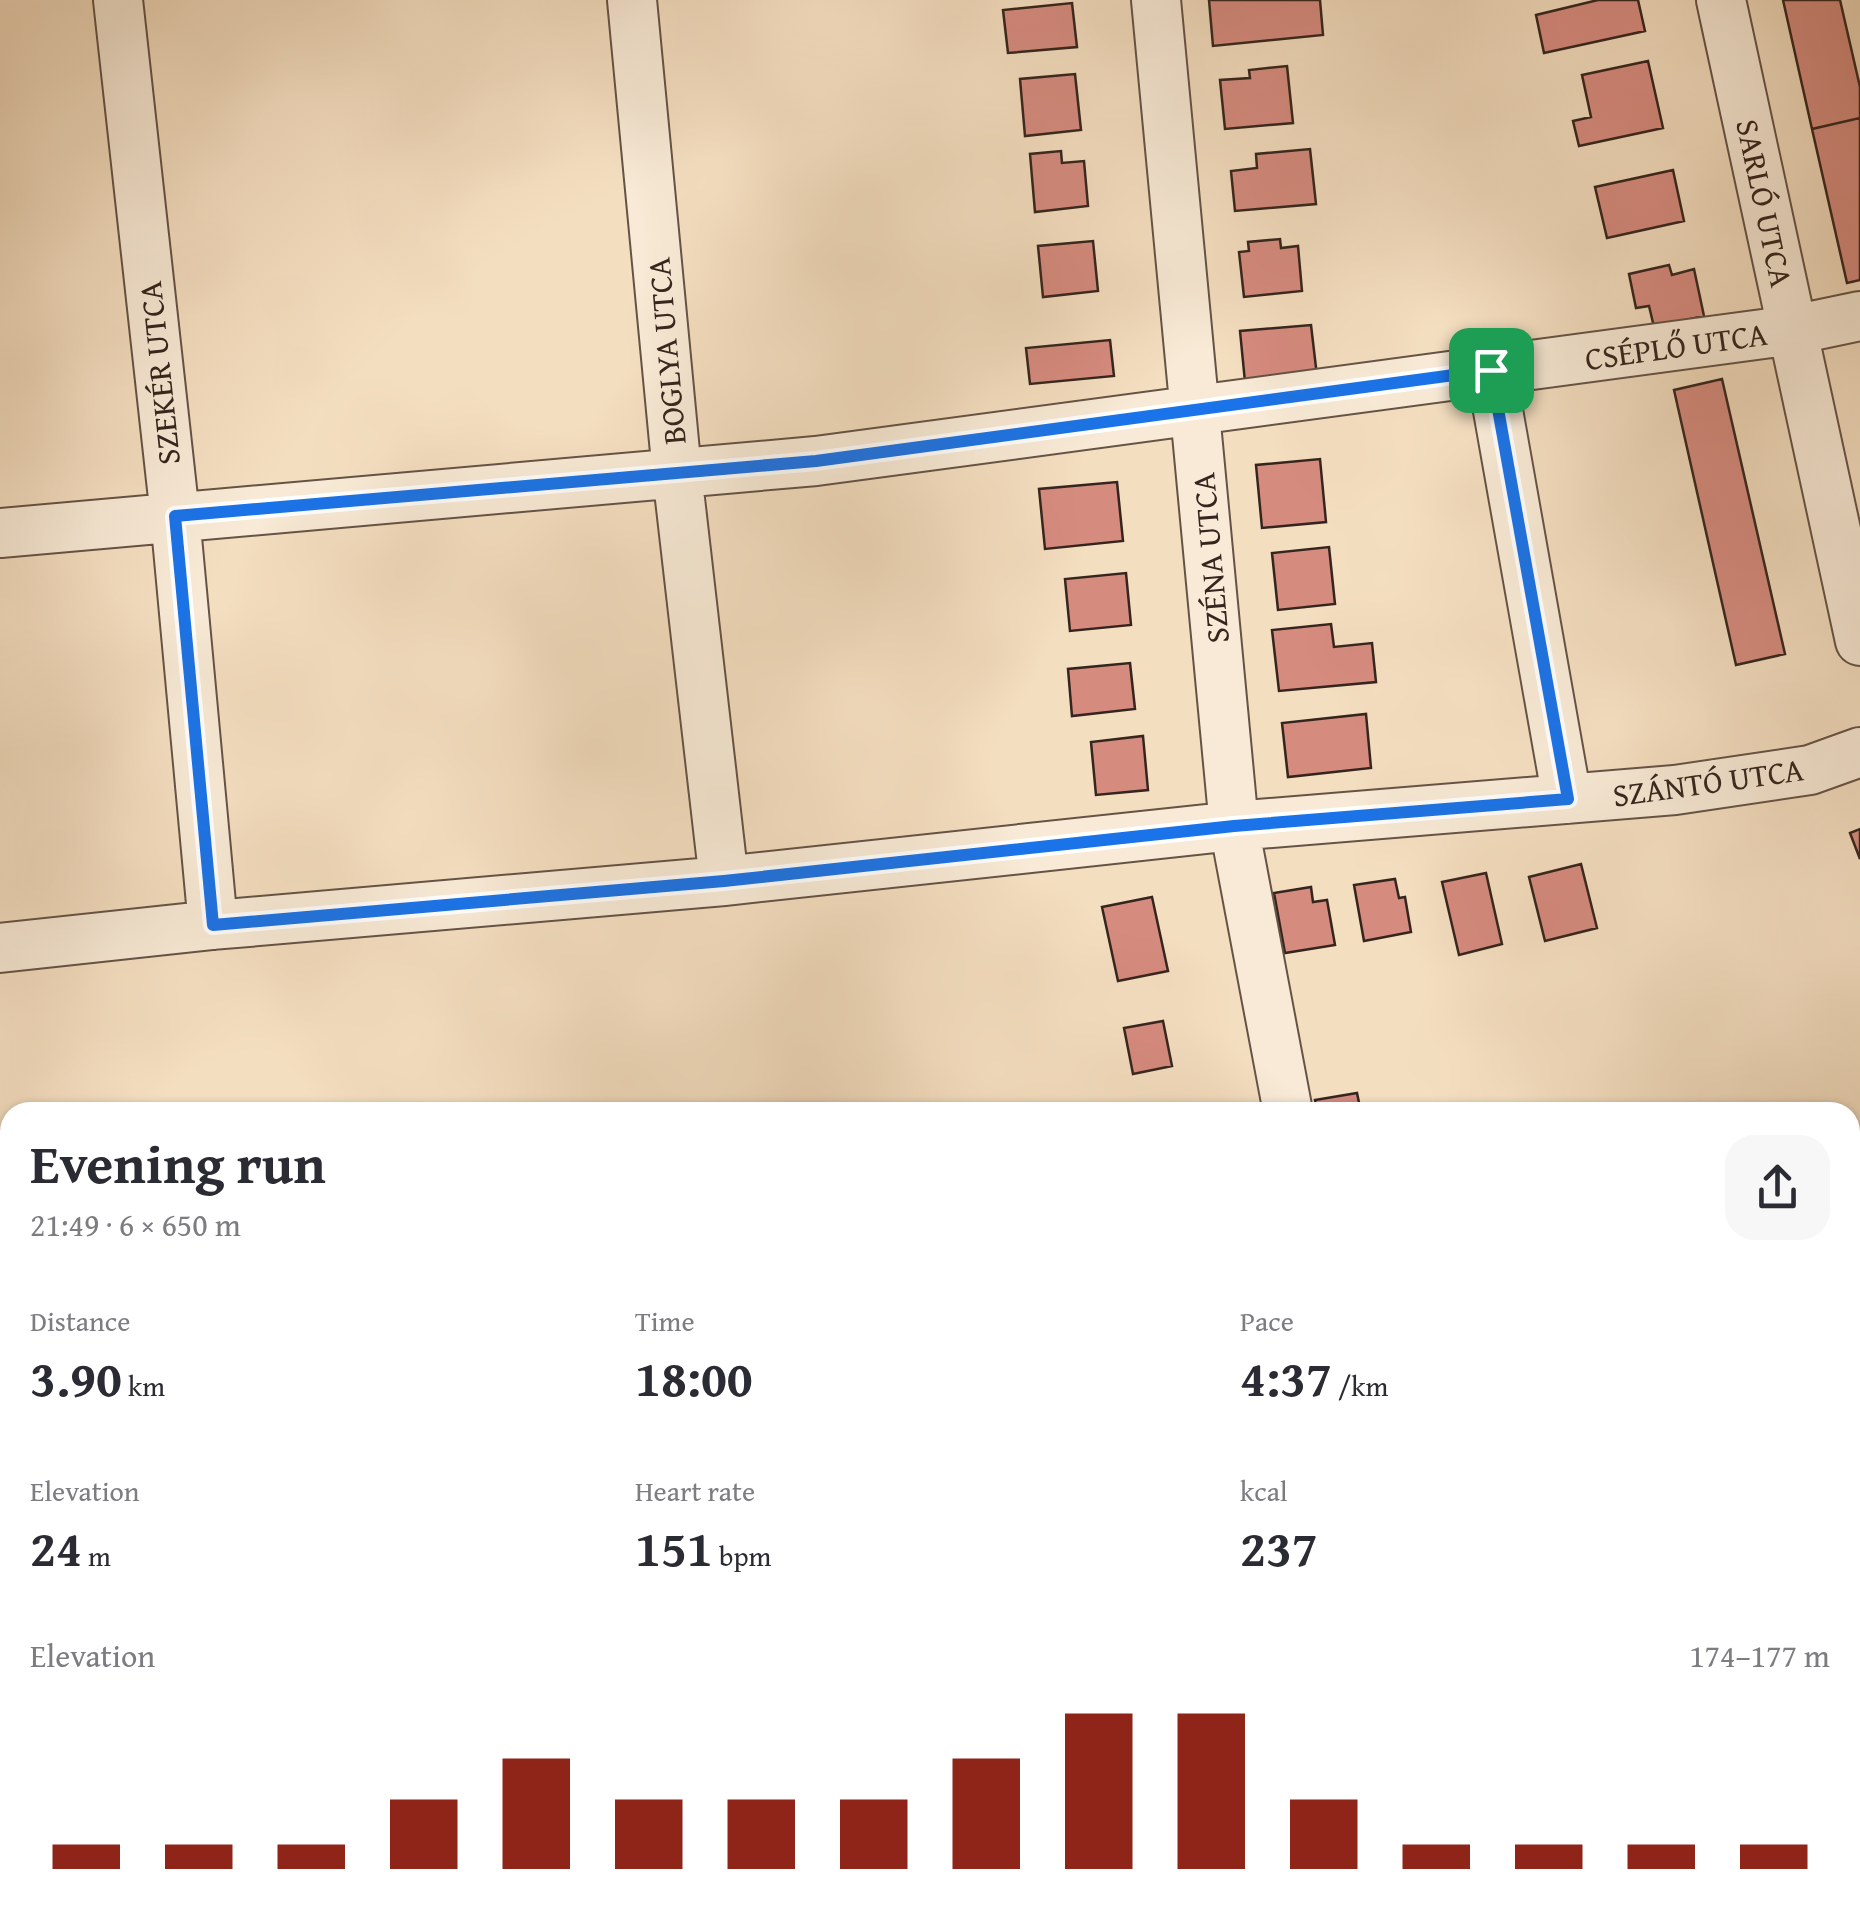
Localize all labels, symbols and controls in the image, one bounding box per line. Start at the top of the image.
street label: SARLÓ UTCA [1724,115,1806,292]
street label: BOGLYA UTCA [634,255,698,447]
street label: SZEKÉR UTCA [126,278,192,467]
street label: CSÉPLŐ UTCA [1582,310,1771,382]
pin [1449,328,1534,413]
icon: arrive [1464,343,1519,398]
street label: SZÉNA UTCA [1179,470,1241,645]
street label: SZÁNTÓ UTCA [1610,745,1807,819]
text: Evening run [30,1123,326,1203]
button: share [1725,1135,1830,1240]
text: 21:49 · 6 × 650 m [30,1201,241,1248]
text: Distance [30,1300,130,1341]
text: Time [635,1300,695,1341]
text: Pace [1240,1300,1294,1341]
text: 3.90 [30,1341,122,1414]
text: 18:00 [635,1341,753,1414]
text: 4:37 [1240,1341,1332,1414]
text: km [122,1365,165,1406]
text: /km [1332,1365,1388,1406]
text: Elevation [30,1470,140,1511]
text: Heart rate [635,1470,755,1511]
text: kcal [1240,1470,1288,1511]
text: 24 [30,1511,82,1584]
text: 151 [635,1511,713,1584]
text: 237 [1240,1511,1318,1584]
text: m [82,1535,111,1576]
text: bpm [713,1535,771,1576]
text: Elevation [30,1632,155,1679]
text: 174–177 m [1689,1632,1830,1679]

